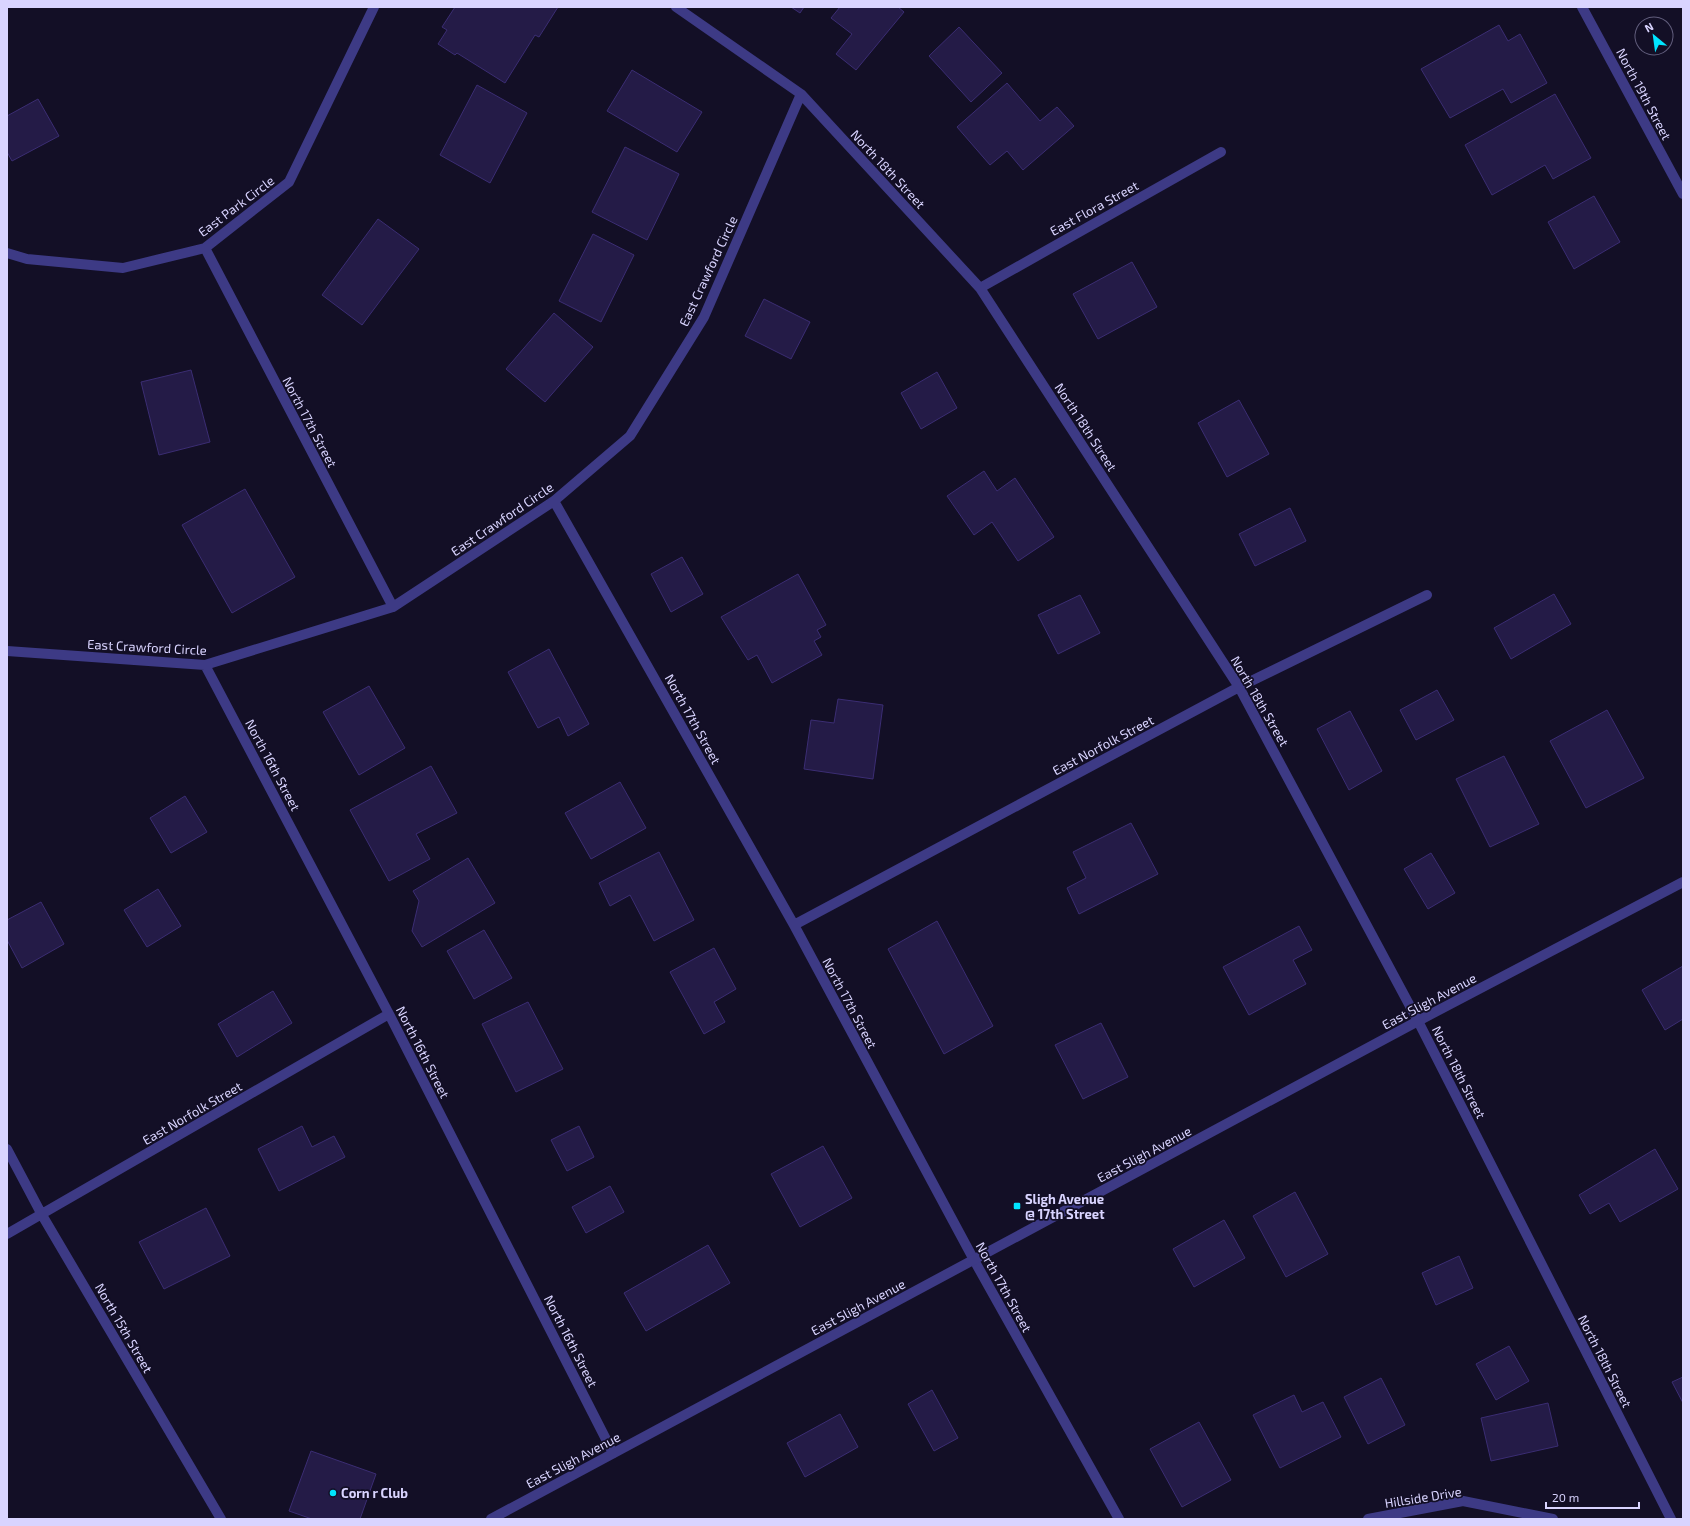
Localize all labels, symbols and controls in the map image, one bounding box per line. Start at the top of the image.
north arrow [1634,16,1674,56]
text: N [1642,19,1656,34]
street label: North 19th Street [1613,46,1675,143]
street label: North 18th Street [847,126,929,212]
street label: East Park Circle [195,172,277,240]
street label: East Flora Street [1047,177,1141,239]
street label: East Crawford Circle [675,213,741,329]
street label: North 17th Street [279,374,341,470]
street label: North 18th Street [1052,380,1120,474]
street label: East Crawford Circle [448,479,556,559]
street label: East Crawford Circle [87,636,207,658]
street label: North 18th Street [1228,653,1292,749]
street label: North 17th Street [662,671,724,767]
street label: East Norfolk Street [1050,712,1156,778]
street label: North 16th Street [242,717,304,814]
street label: North 17th Street [819,955,881,1051]
street label: East Sligh Avenue [1379,969,1479,1033]
street label: North 16th Street [393,1003,453,1101]
street label: North 18th Street [1429,1023,1489,1121]
street label: East Norfolk Street [139,1078,245,1148]
street label: East Sligh Avenue [1094,1122,1194,1186]
place label: Sligh Avenue @ 17th Street [1025,1191,1105,1222]
marker: Sligh Avenue @ 17th Street [1012,1201,1022,1211]
street label: North 17th Street [973,1239,1035,1335]
street label: East Sligh Avenue [808,1275,908,1339]
street label: North 15th Street [92,1280,156,1376]
street label: North 16th Street [541,1292,601,1390]
street label: North 18th Street [1575,1312,1635,1410]
street label: East Sligh Avenue [523,1428,623,1492]
street label: Hillside Drive [1383,1483,1463,1511]
scale bar [1546,1484,1639,1510]
place label: Corn r Club [341,1485,408,1501]
marker: Corn r Club [328,1488,338,1498]
text: 20 m [1552,1490,1579,1504]

